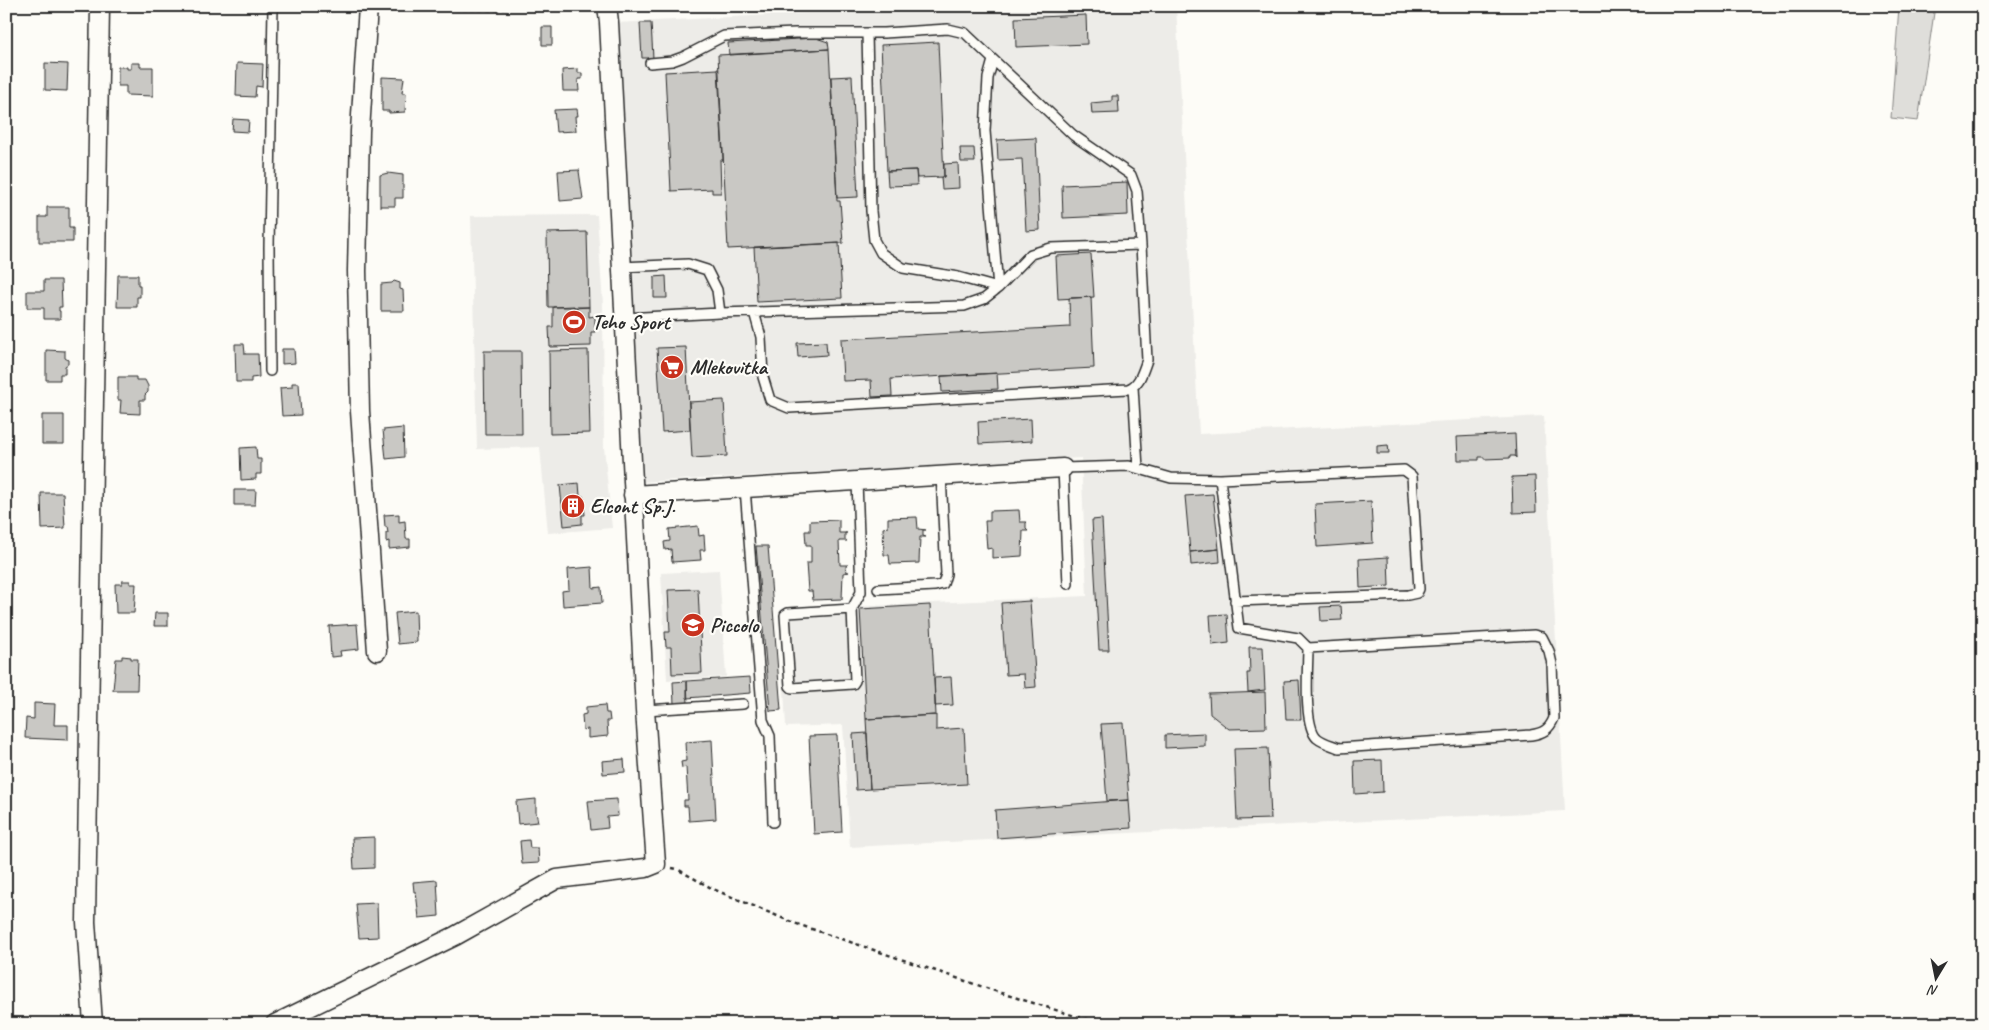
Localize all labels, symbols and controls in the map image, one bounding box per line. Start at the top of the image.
sports icon: Teho Sport [561,309,587,335]
place label: Teho Sport [592,309,672,335]
supermarket icon: Mlekovitka [659,354,685,380]
place label: Mlekovitka [690,354,769,380]
building icon: Elcont Sp.J. [560,493,586,519]
place label: Elcont Sp.J. [590,493,676,519]
school or university icon: Piccolo [680,612,706,638]
place label: Piccolo [710,612,760,638]
north arrow [1912,952,1962,1002]
text: N [1926,981,1940,999]

